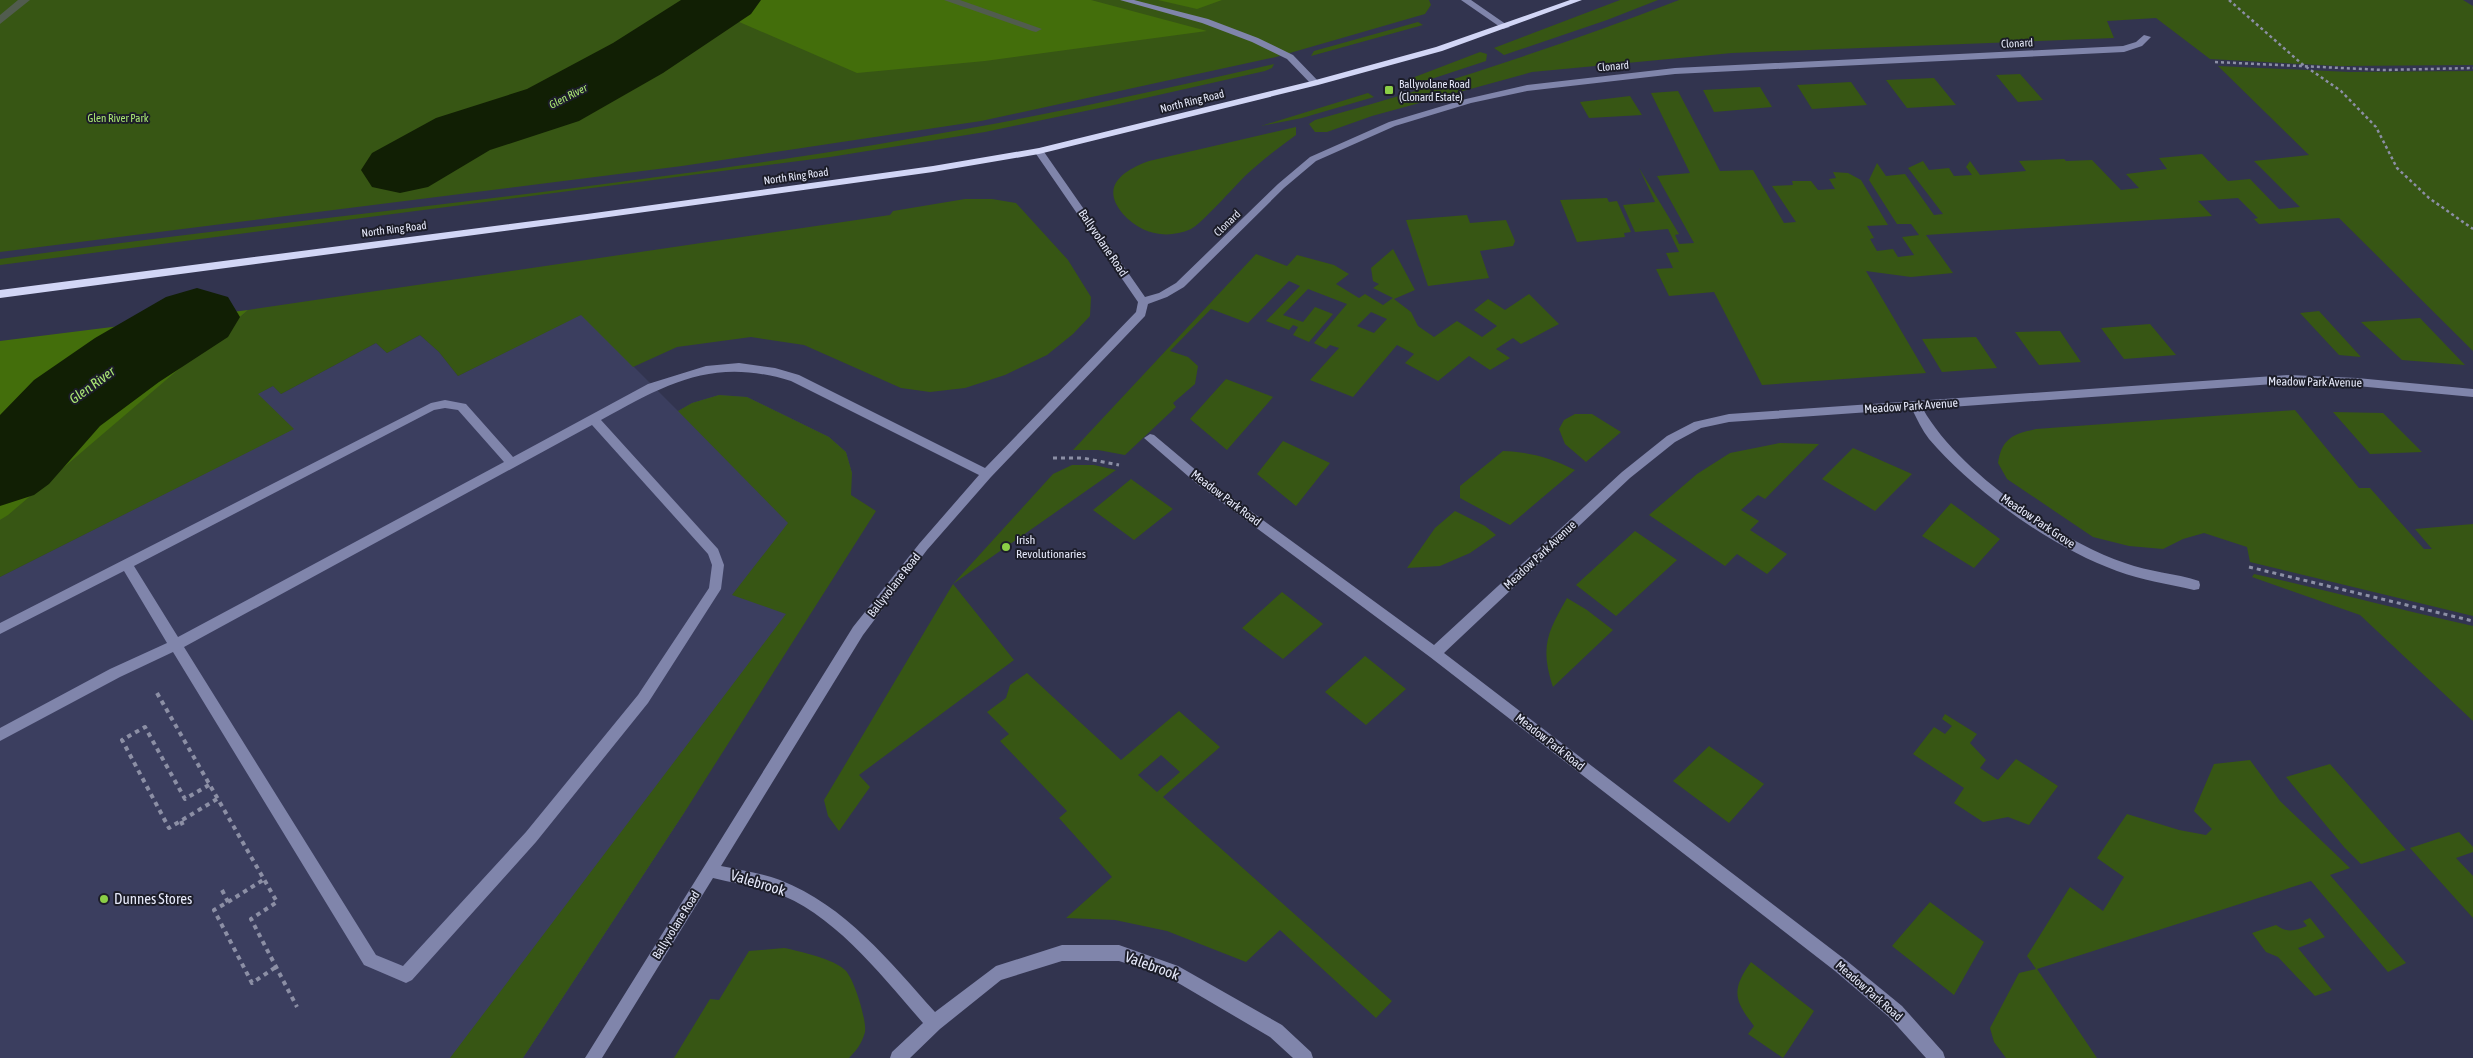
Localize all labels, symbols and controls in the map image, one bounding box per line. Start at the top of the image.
street label: Clonard [2001,36,2033,50]
street label: Clonard [1597,59,1629,73]
place label: Ballyvolane Road (Clonard Estate) [1399,78,1470,103]
water label: Glen River [547,81,590,111]
marker: Ballyvolane Road (Clonard Estate) [1383,84,1395,96]
street label: North Ring Road [1159,87,1225,115]
park label: Glen River Park [87,112,149,124]
street label: North Ring Road [763,166,829,186]
street label: Ballyvolane Road [1076,207,1130,279]
street label: Clonard [1211,208,1243,238]
street label: North Ring Road [361,219,427,239]
water label: Glen River [66,363,119,407]
street label: Meadow Park Avenue [2268,374,2362,390]
street label: Meadow Park Avenue [1864,396,1958,416]
street label: Meadow Park Road [1188,467,1264,529]
street label: Meadow Park Grove [1998,491,2078,551]
street label: Meadow Park Avenue [1501,518,1579,592]
place label: Irish Revolutionaries [1016,533,1086,561]
marker: Irish Revolutionaries [1000,541,1012,553]
street label: Ballyvolane Road [865,550,923,620]
street label: Meadow Park Road [1513,711,1587,773]
street label: Valebrook [729,866,788,899]
street label: Ballyvolane Road [650,888,702,962]
place label: Dunnes Stores [114,890,192,907]
marker: Dunnes Stores [98,893,110,905]
street label: Valebrook [1123,948,1182,983]
street label: Meadow Park Road [1833,958,1905,1024]

